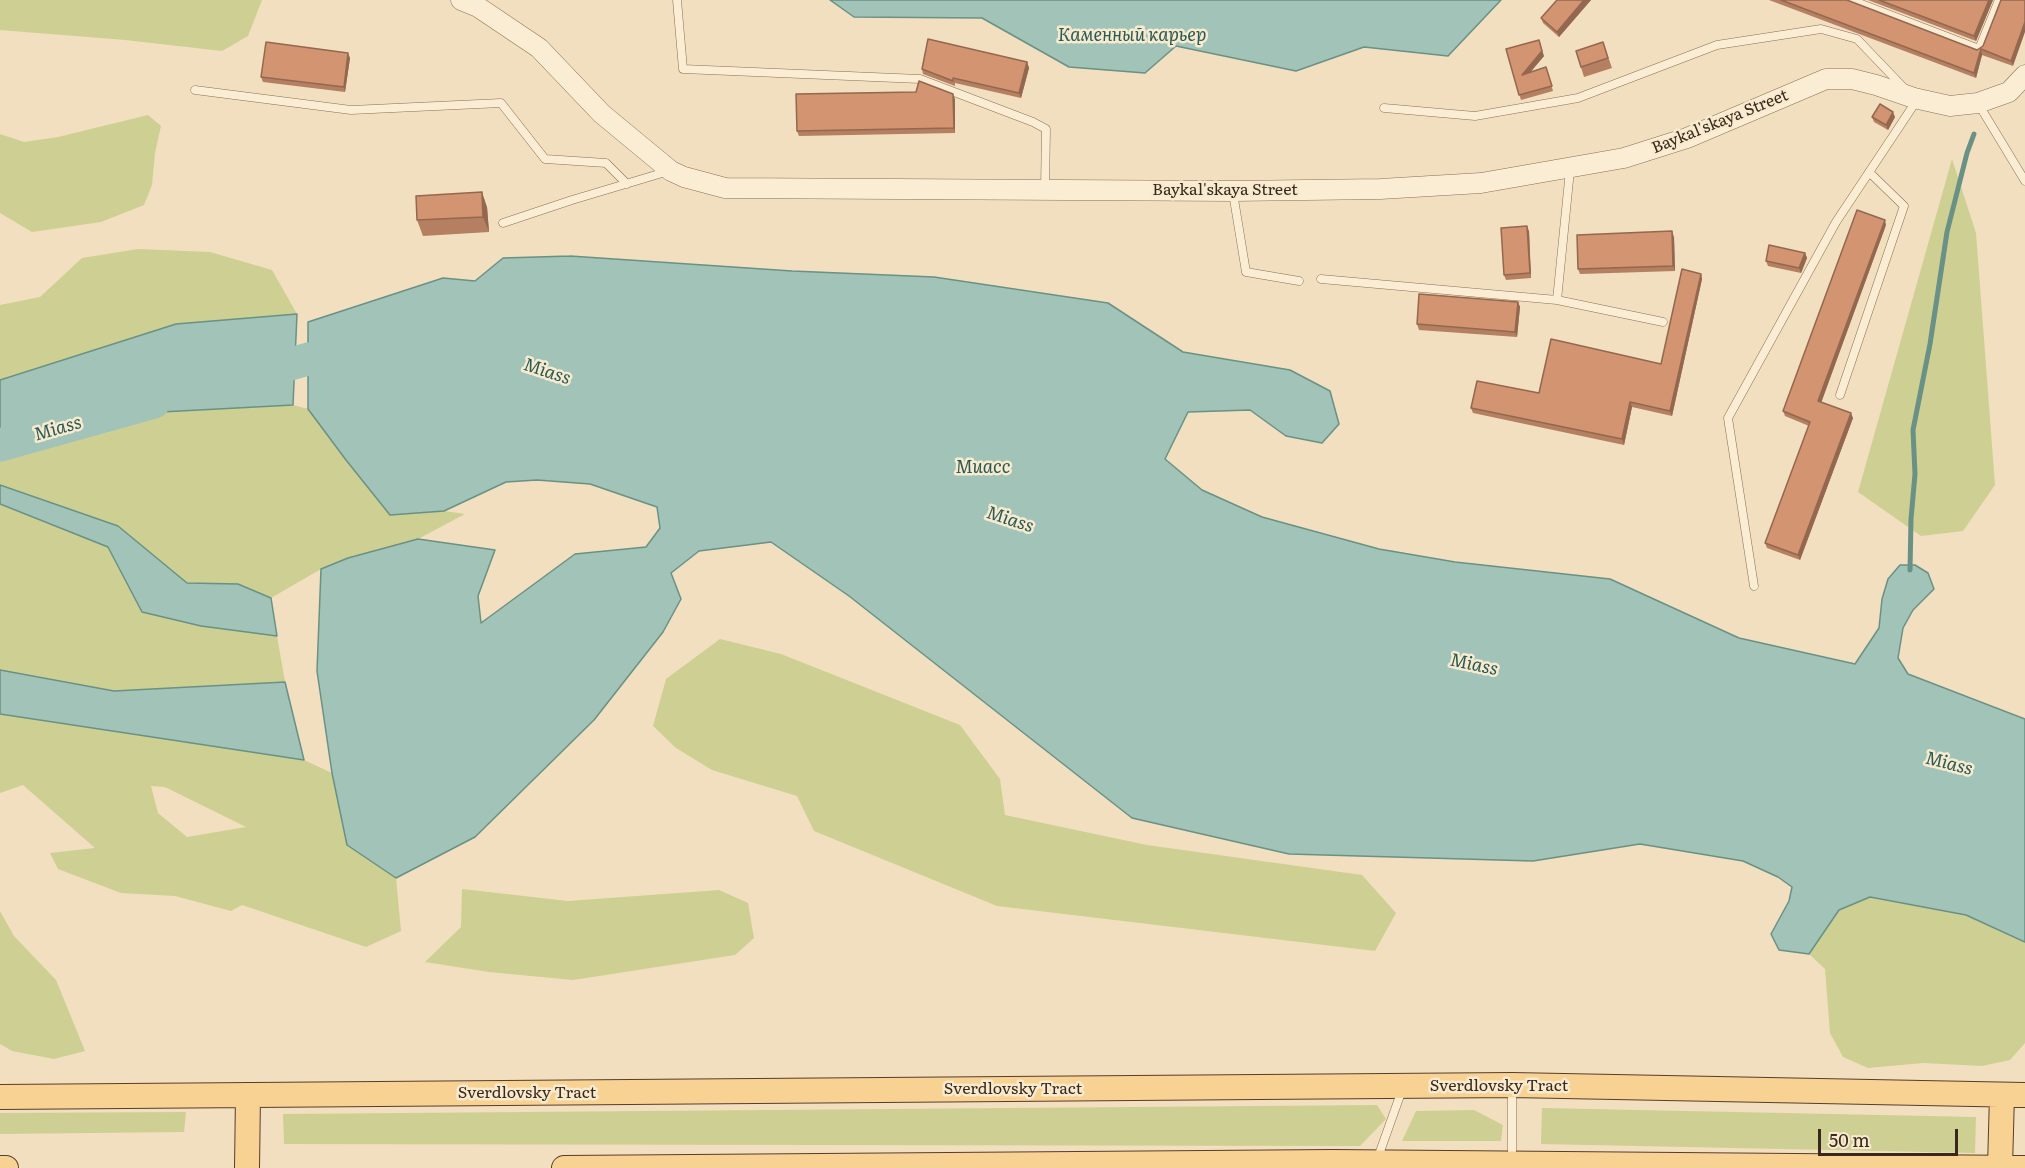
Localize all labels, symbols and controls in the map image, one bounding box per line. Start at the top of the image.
water label: Каменный карьер [1058,25,1206,47]
street label: Baykal'skaya Street [1649,86,1791,158]
street label: Baykal'skaya Street [1152,180,1298,200]
water label: Miass [521,354,573,390]
water label: Miass [32,412,84,446]
water label: Миасс [955,457,1011,479]
water label: Miass [984,502,1036,538]
water label: Miass [1448,649,1500,681]
water label: Miass [1923,748,1975,780]
street label: Sverdlovsky Tract [1430,1076,1568,1096]
street label: Sverdlovsky Tract [944,1079,1082,1099]
street label: Sverdlovsky Tract [458,1083,596,1103]
scale bar [1821,1117,1960,1155]
text: 50 m [1829,1126,1870,1153]

